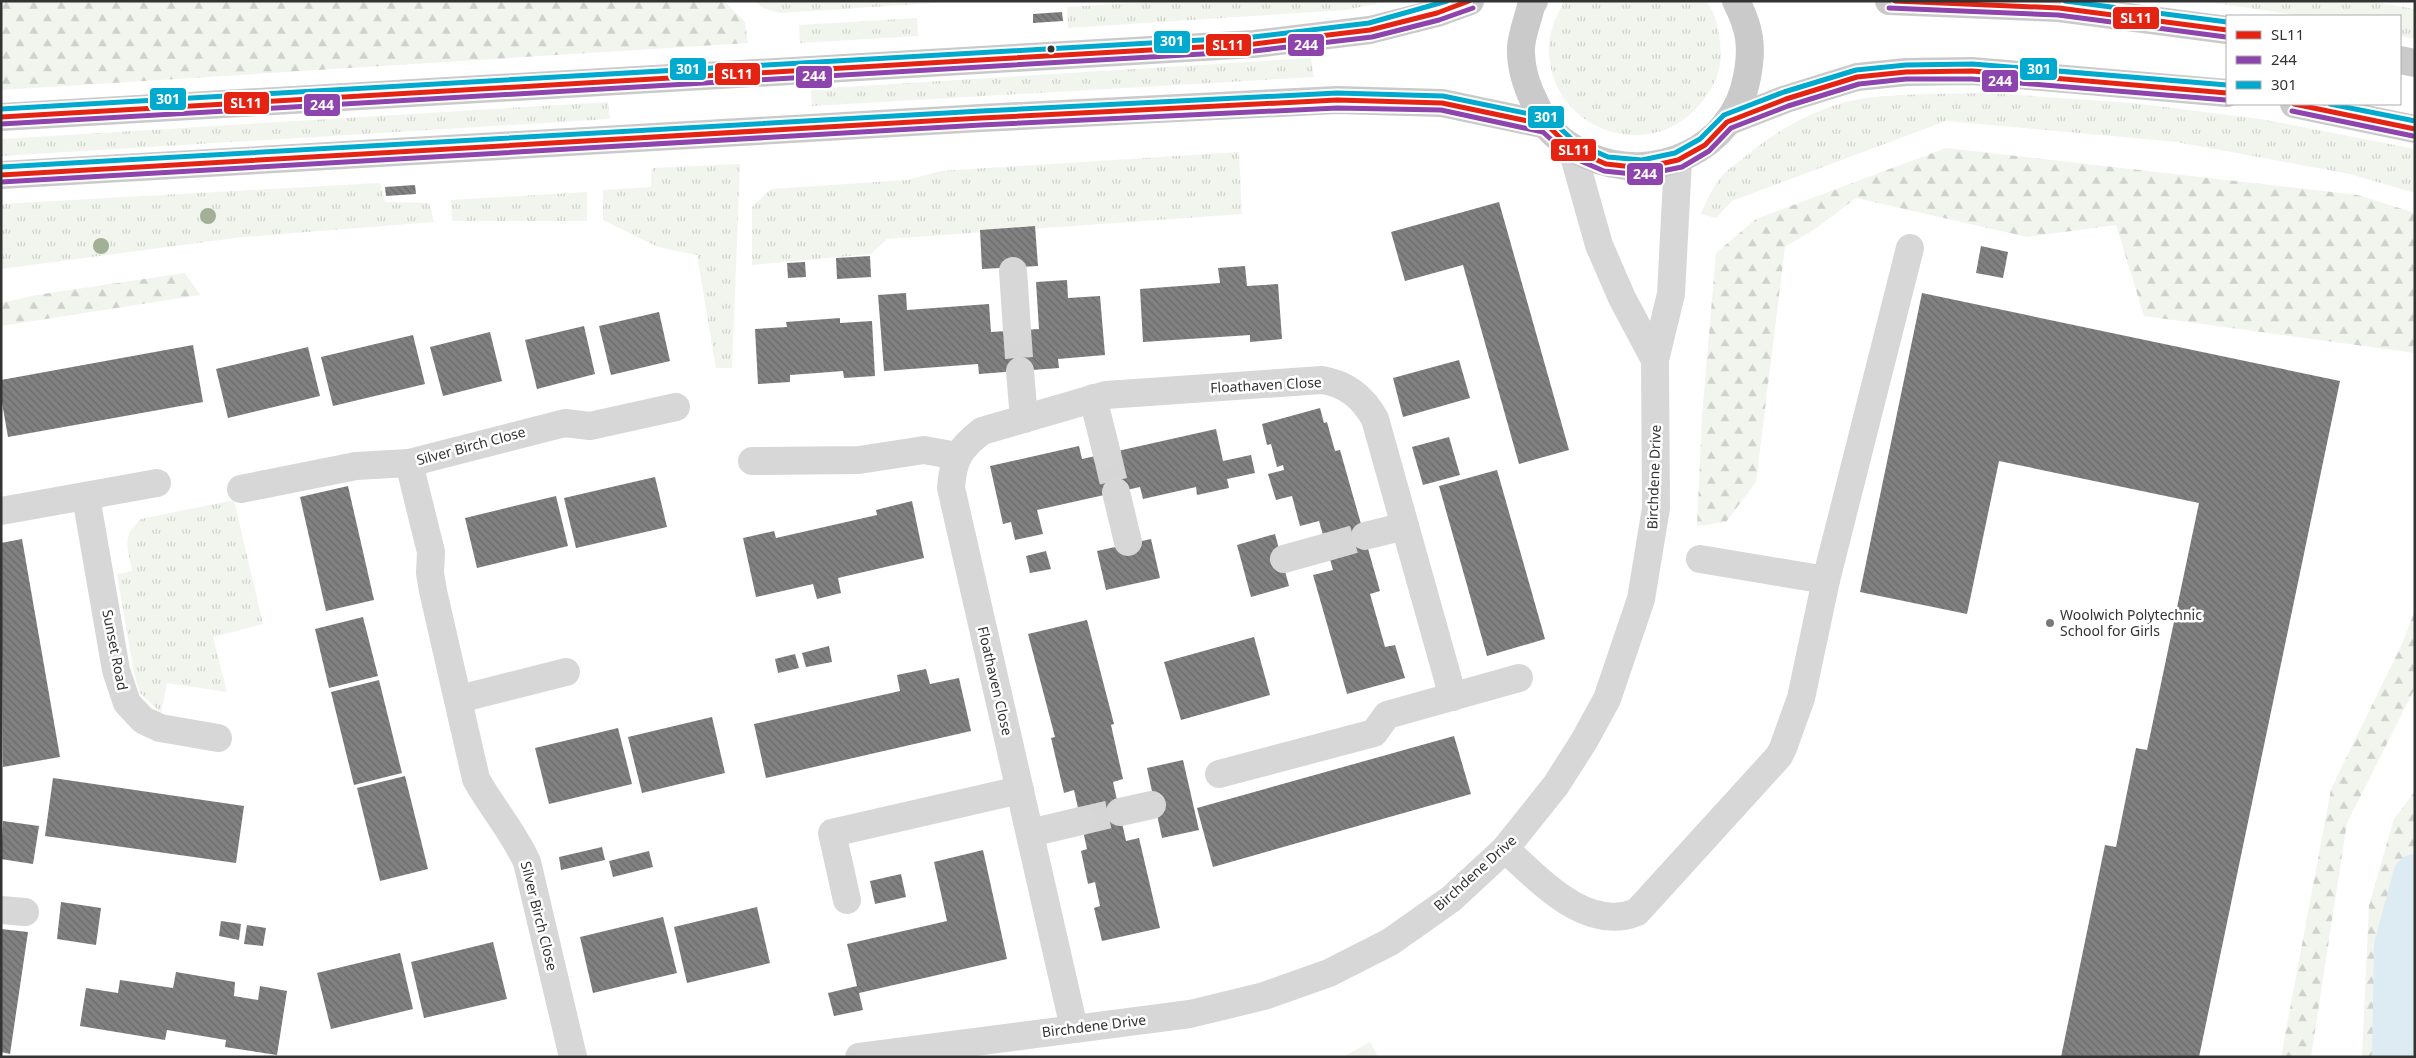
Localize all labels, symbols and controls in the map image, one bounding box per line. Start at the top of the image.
line badge: SL11 [2112,6,2160,30]
text: SL11 [2120,8,2152,27]
legend [2226,15,2401,105]
text: SL11 [2271,24,2304,44]
line badge: 301 [1153,30,1191,54]
text: 301 [1160,31,1184,50]
line badge: SL11 [1205,33,1252,57]
line badge: 244 [1287,33,1325,57]
text: SL11 [1212,35,1244,54]
text: 244 [1294,35,1318,54]
unlabelled marker [1046,44,1056,54]
text: 244 [2271,49,2297,69]
line badge: 301 [669,57,707,81]
line badge: 301 [2019,57,2058,81]
text: 301 [676,59,700,78]
text: 301 [2027,59,2051,78]
line badge: SL11 [714,62,761,86]
text: SL11 [721,64,753,83]
line badge: 244 [795,65,833,89]
text: 244 [802,66,826,85]
line badge: 244 [1981,69,2019,93]
text: 244 [1988,71,2012,90]
text: 301 [2271,74,2297,94]
line badge: 301 [149,87,187,111]
text: 301 [156,89,180,108]
line badge: SL11 [223,91,270,115]
text: SL11 [230,93,262,112]
line badge: 244 [303,93,341,117]
text: 244 [310,95,334,114]
line badge: 301 [1527,105,1565,129]
text: 301 [1534,107,1558,126]
line badge: SL11 [1550,138,1597,162]
text: SL11 [1558,140,1590,159]
line badge: 244 [1626,162,1664,186]
text: 244 [1633,164,1657,183]
street label: Floathaven Close [1210,372,1322,397]
street label: Silver Birch Close [414,422,528,469]
street label: Birchdene Drive [1642,424,1665,530]
place label: Woolwich Polytechnic School for Girls [2060,605,2202,640]
street label: Sunset Road [98,608,133,692]
marker: Woolwich Polytechnic School for Girls [2044,617,2056,629]
street label: Floathaven Close [974,624,1017,737]
street label: Birchdene Drive [1429,830,1520,915]
street label: Silver Birch Close [517,859,562,973]
street label: Birchdene Drive [1041,1010,1147,1041]

